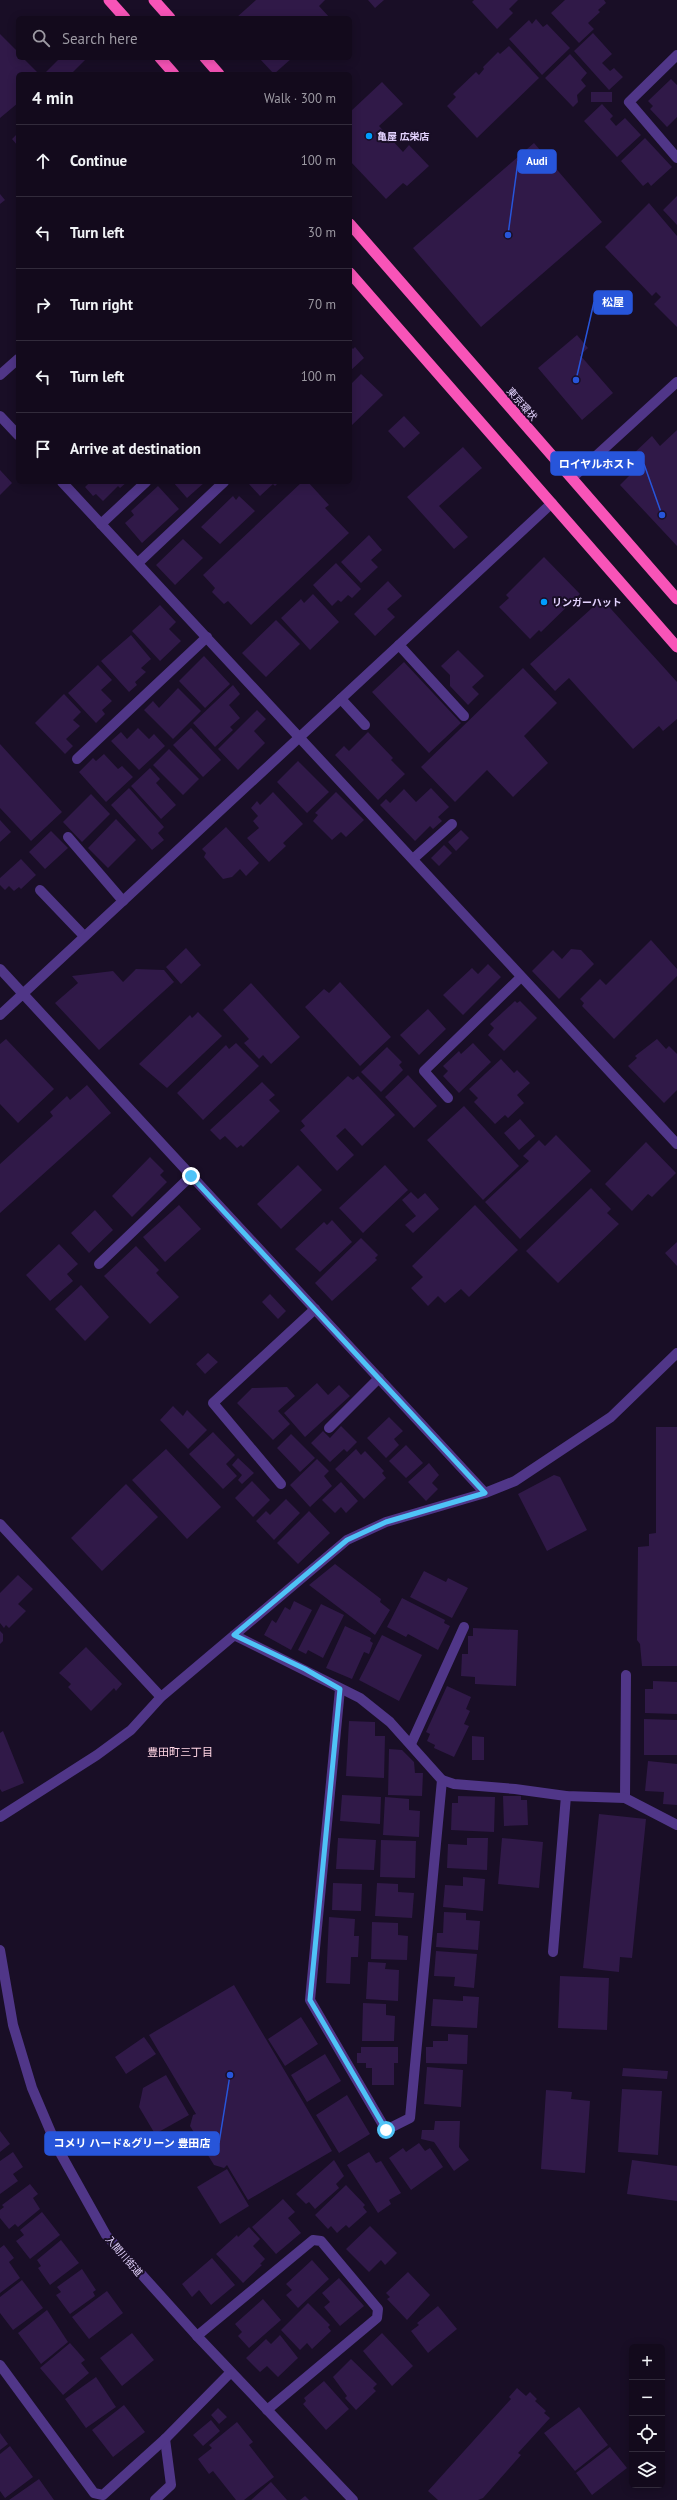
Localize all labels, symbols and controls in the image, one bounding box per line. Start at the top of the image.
search box [16,16,352,60]
icon: search [30,27,52,49]
text: Search here [62,29,138,48]
text: 4 min [32,87,73,109]
text: Walk · 300 m [264,90,336,107]
place label: 亀屋 広栄店 [377,130,430,143]
marker: 亀屋 広栄店 [364,131,374,141]
icon: ahead [32,150,54,172]
callout: Audi [518,150,556,173]
text: Continue [70,151,127,170]
text: 100 m [301,152,336,169]
text: Audi [526,154,548,168]
icon: left [32,222,54,244]
text: Turn left [70,223,124,242]
text: 30 m [308,224,336,241]
callout: 松屋 [594,291,632,314]
icon: right [32,294,54,316]
text: Turn right [70,295,133,314]
text: 松屋 [602,295,624,309]
text: 70 m [308,296,336,313]
icon: left [32,366,54,388]
text: Turn left [70,367,124,386]
text: 100 m [301,368,336,385]
street label: 東京環状 [504,385,540,423]
icon: arrive [32,438,54,460]
text: Arrive at destination [70,439,201,458]
callout: ロイヤルホスト [551,452,644,475]
text: ロイヤルホスト [559,457,635,471]
place label: リンガーハット [552,596,622,609]
marker: リンガーハット [539,597,549,607]
route end [182,1167,200,1185]
district label: 豊田町三丁目 [147,1745,213,1759]
route start [377,2121,395,2139]
callout: コメリ ハード&グリーン 豊田店 [45,2132,219,2155]
text: コメリ ハード&グリーン 豊田店 [54,2136,210,2150]
street label: 入間川街道 [103,2233,145,2279]
map controls [629,2344,665,2488]
button: + [629,2344,665,2380]
button: − [629,2380,665,2416]
button: locate [629,2416,665,2452]
button: layers [629,2452,665,2488]

